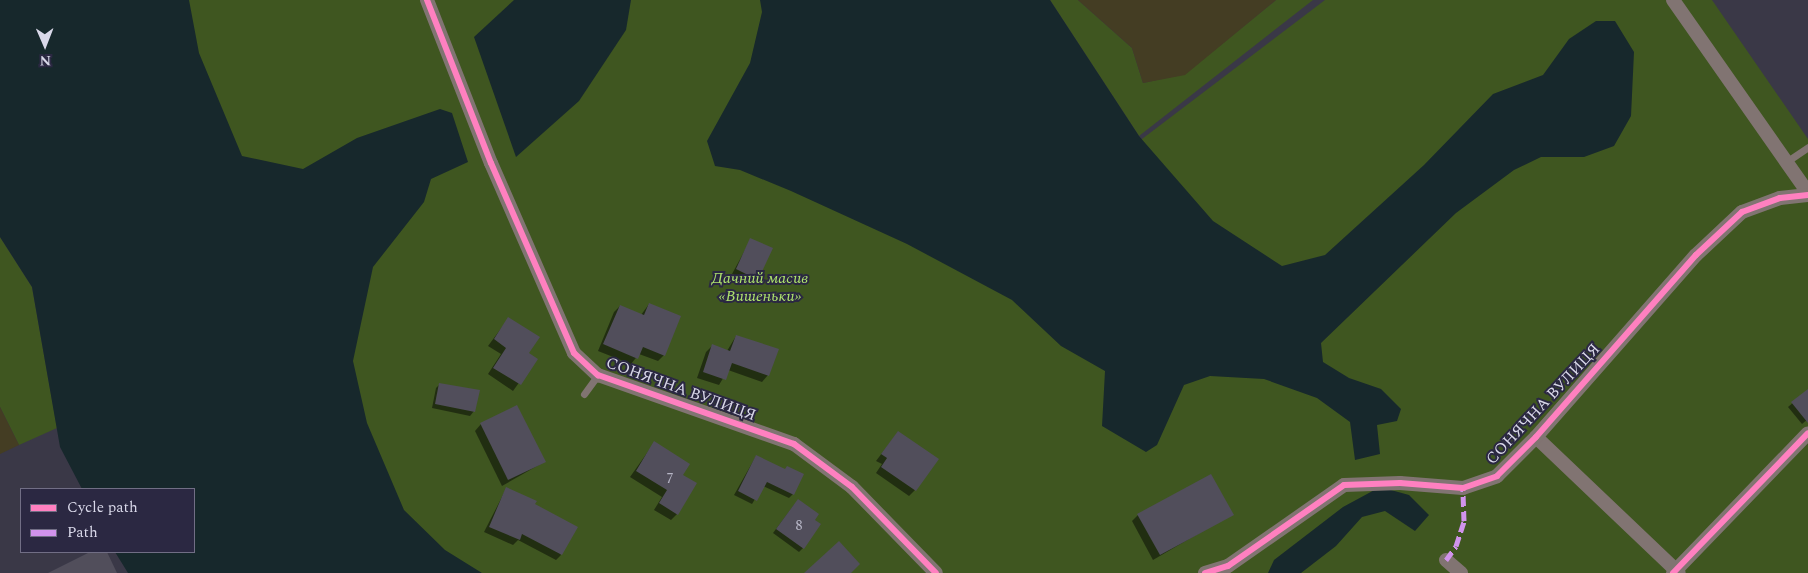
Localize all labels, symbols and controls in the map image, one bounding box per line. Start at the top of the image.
north arrow [20,20,70,70]
text: N [39,50,51,71]
park label: Дачний масив «Вишеньки» [711,268,809,306]
street label: СОНЯЧНА ВУЛИЦЯ [1482,340,1604,468]
street label: СОНЯЧНА ВУЛИЦЯ [603,353,759,425]
house number: 7 [667,471,673,487]
legend [20,488,195,553]
text: Cycle path [67,496,138,519]
house number: 8 [796,518,802,534]
text: Path [67,521,98,544]

